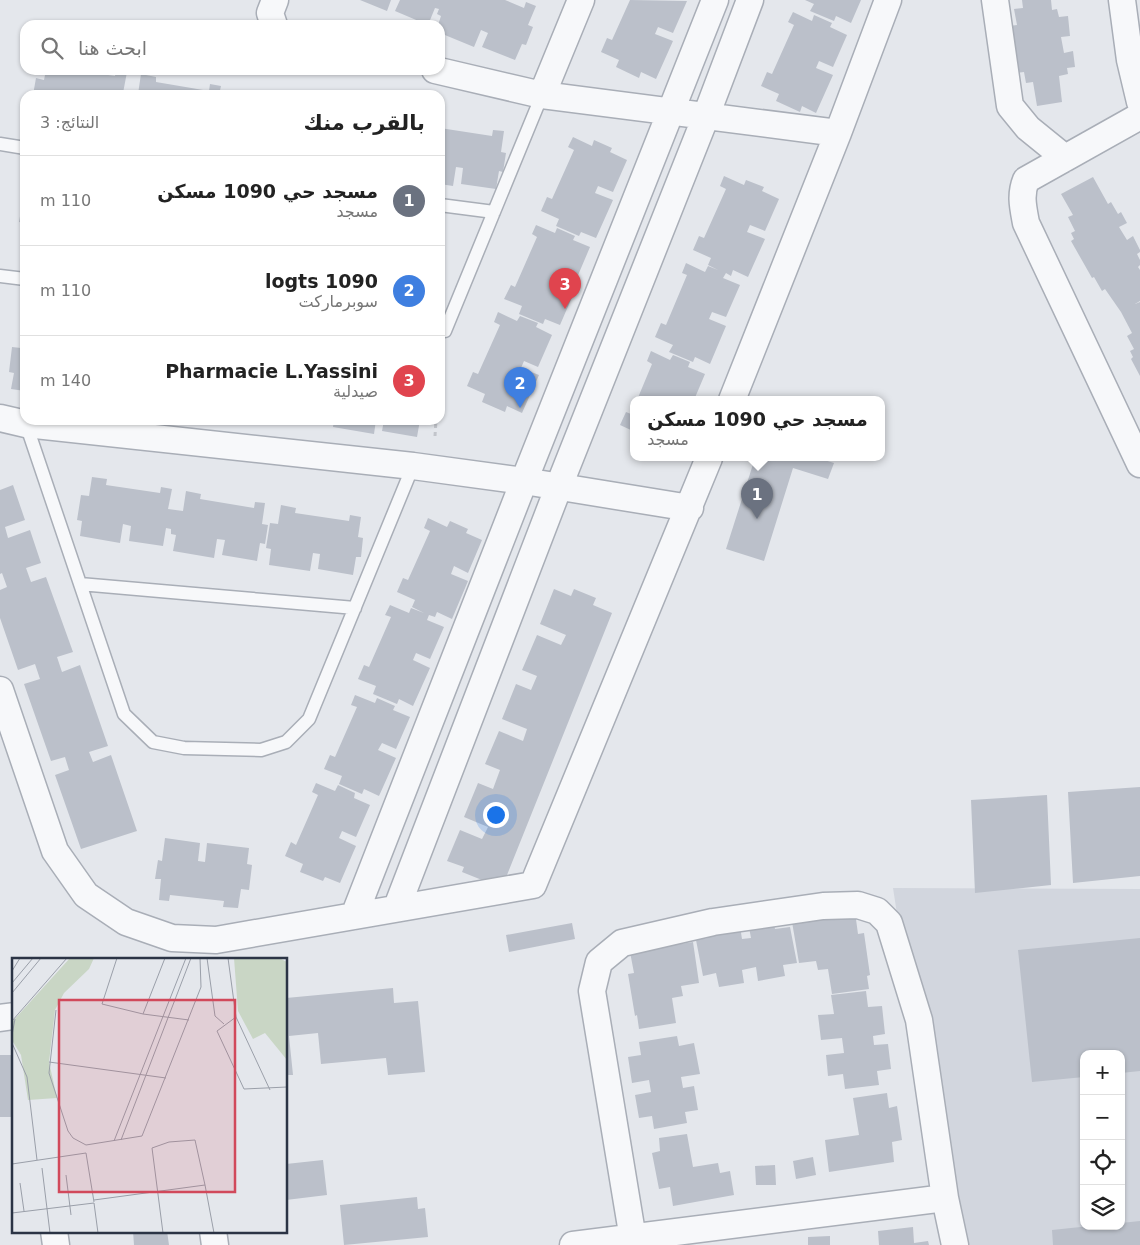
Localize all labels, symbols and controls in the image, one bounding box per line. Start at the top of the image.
search box [20,20,445,75]
icon: search [38,34,66,62]
text: ابحث هنا [78,37,147,59]
text: بالقرب منك [304,111,425,135]
text: النتائج: 3 [40,113,99,132]
text: مسجد حي 1090 مسكن [157,180,378,202]
text: 110 m [40,191,91,210]
text: 1 [403,191,415,210]
text: مسجد [336,202,378,221]
pin: 3 [549,268,581,309]
text: 1090 logts [265,270,378,292]
text: 110 m [40,281,91,300]
text: 2 [403,281,415,300]
text: سوبرماركت [299,292,378,311]
text: Pharmacie L.Yassini [165,360,378,382]
pin: 2 [504,367,536,408]
text: 140 m [40,371,91,390]
text: 3 [403,371,415,390]
text: صيدلية [333,382,378,401]
popup [630,396,885,461]
text: مسجد حي 1090 مسكن [647,408,868,430]
text: مسجد [647,430,689,449]
pin: 1 [741,478,773,519]
your location [483,802,509,828]
inset map [12,958,288,1232]
map controls [1080,1050,1125,1230]
button: + [1080,1050,1125,1095]
button: − [1080,1095,1125,1140]
button: locate [1080,1140,1125,1185]
button: layers [1080,1185,1125,1230]

